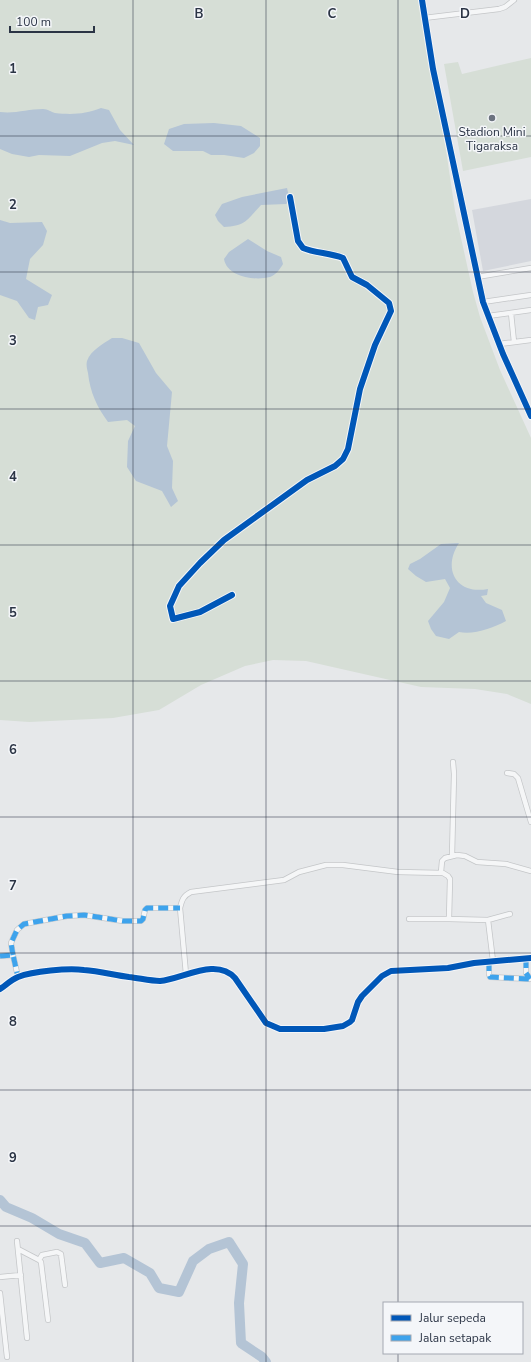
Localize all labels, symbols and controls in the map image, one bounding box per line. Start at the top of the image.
text: B [195,5,204,23]
text: C [328,5,337,23]
text: D [460,5,470,23]
scale bar [10,8,94,34]
text: 100 m [16,14,51,30]
text: 1 [9,60,17,78]
marker: Stadion Mini Tigaraksa [487,113,497,123]
place label: Stadion Mini Tigaraksa [459,124,525,154]
text: 2 [9,196,17,214]
text: 3 [9,332,17,350]
text: 4 [9,468,17,486]
text: 5 [9,604,17,622]
text: 6 [9,741,17,759]
text: 7 [9,877,17,895]
text: 8 [9,1013,17,1031]
text: 9 [9,1149,17,1167]
legend [383,1302,523,1354]
text: Jalur sepeda [418,1310,486,1326]
text: Jalan setapak [418,1330,492,1346]

